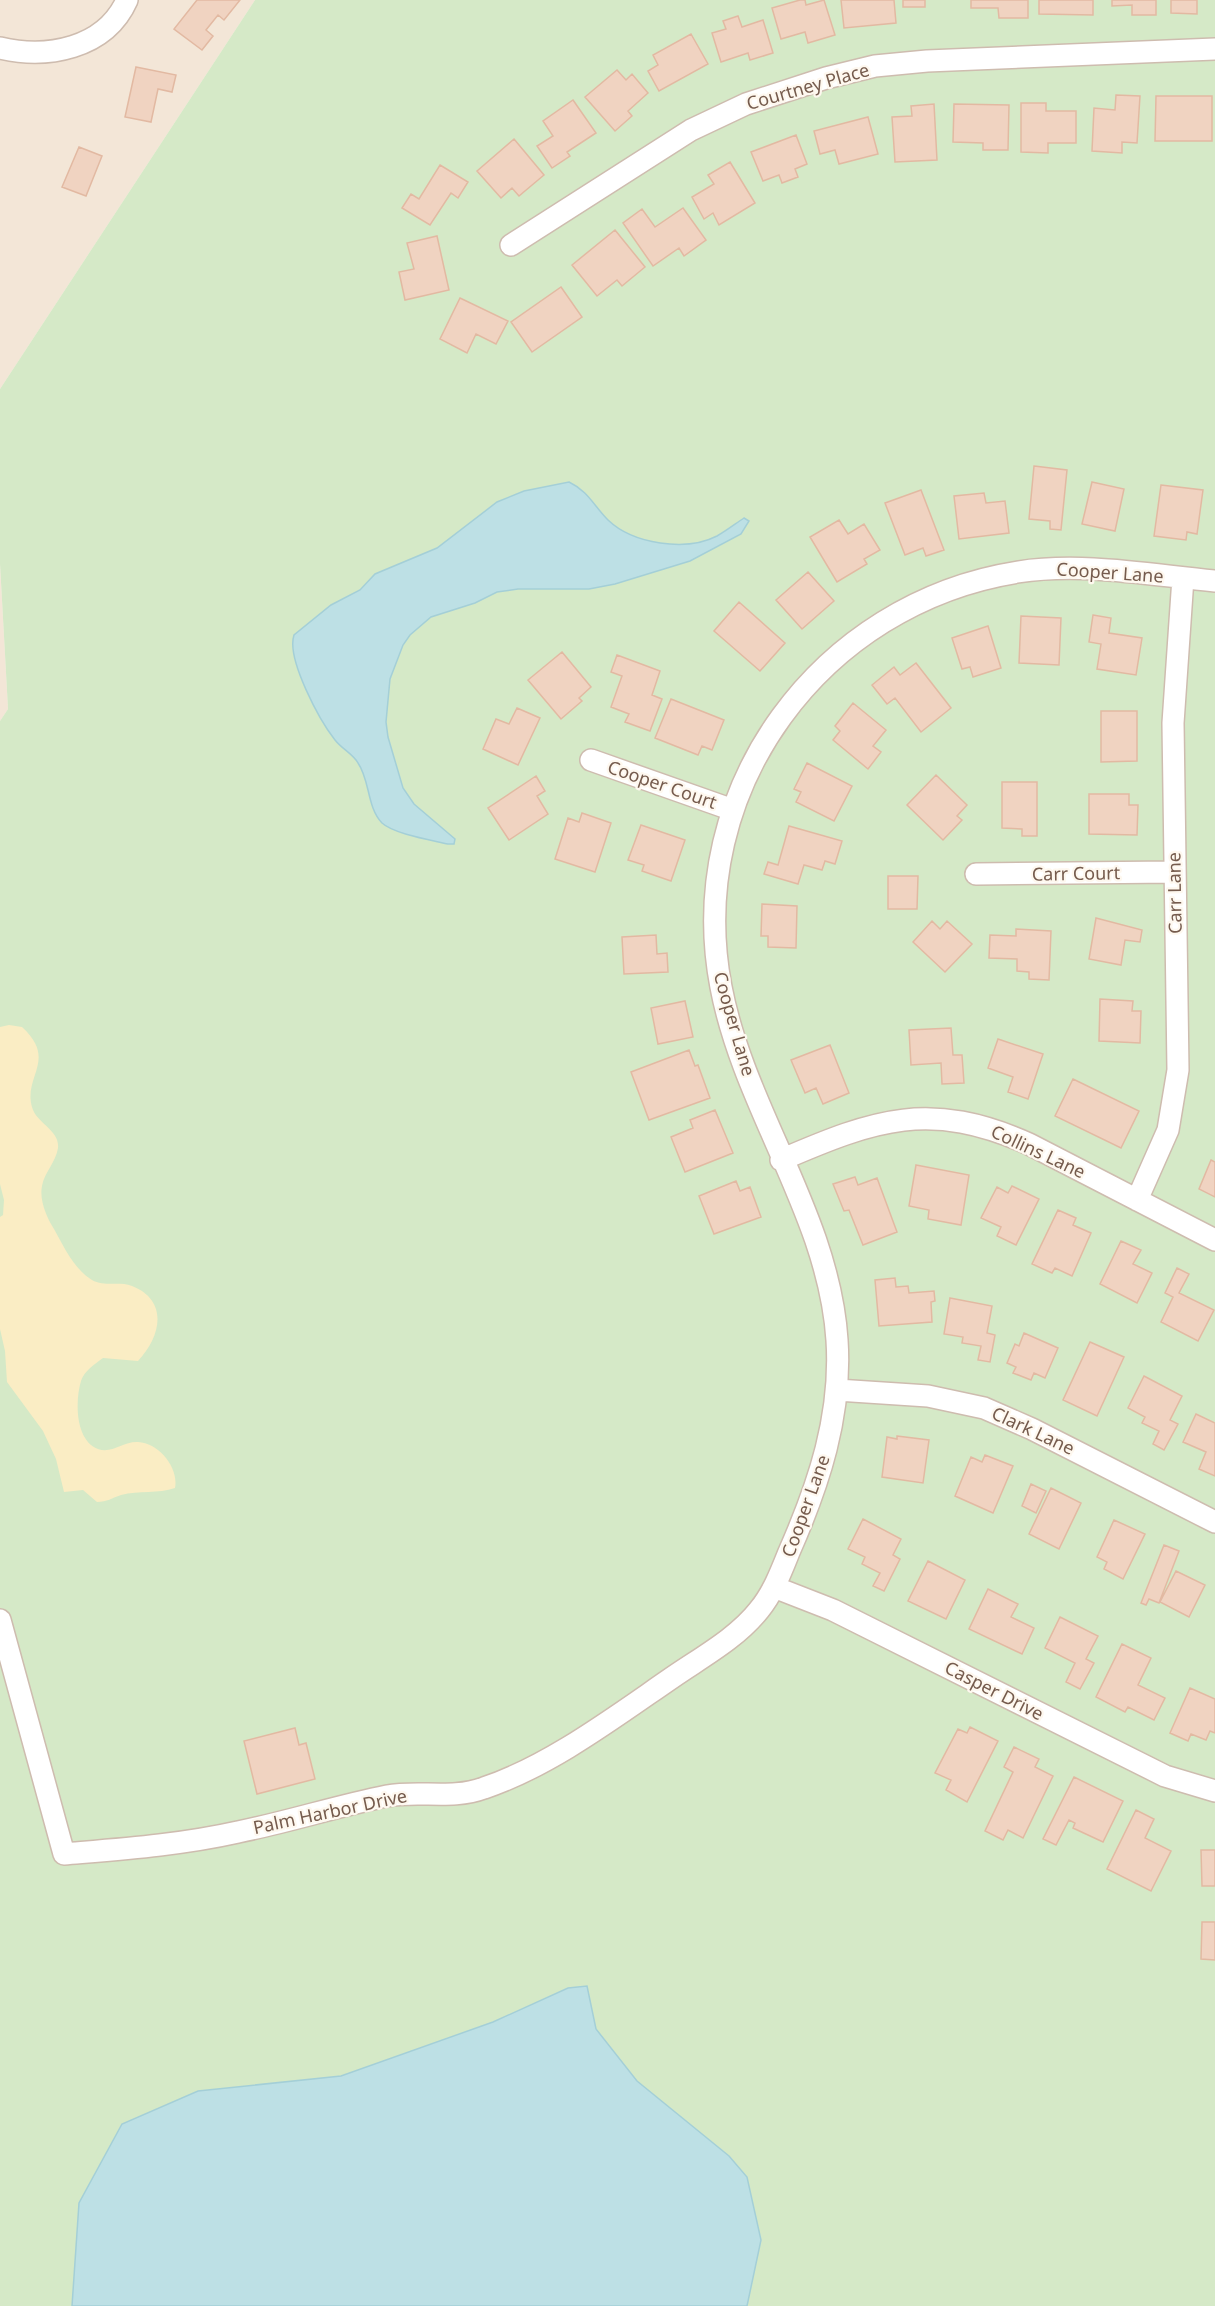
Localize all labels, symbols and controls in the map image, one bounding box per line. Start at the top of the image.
street label: Courtney Place [744,57,872,115]
street label: Cooper Lane [1056,556,1164,588]
street label: Cooper Court [605,754,721,814]
street label: Carr Lane [1161,852,1187,934]
street label: Carr Court [1032,860,1121,886]
street label: Cooper Lane [709,969,761,1079]
street label: Collins Lane [987,1119,1089,1183]
street label: Clark Lane [988,1400,1079,1460]
street label: Cooper Lane [775,1451,835,1560]
street label: Casper Drive [941,1655,1048,1725]
street label: Palm Harbor Drive [251,1783,409,1839]

